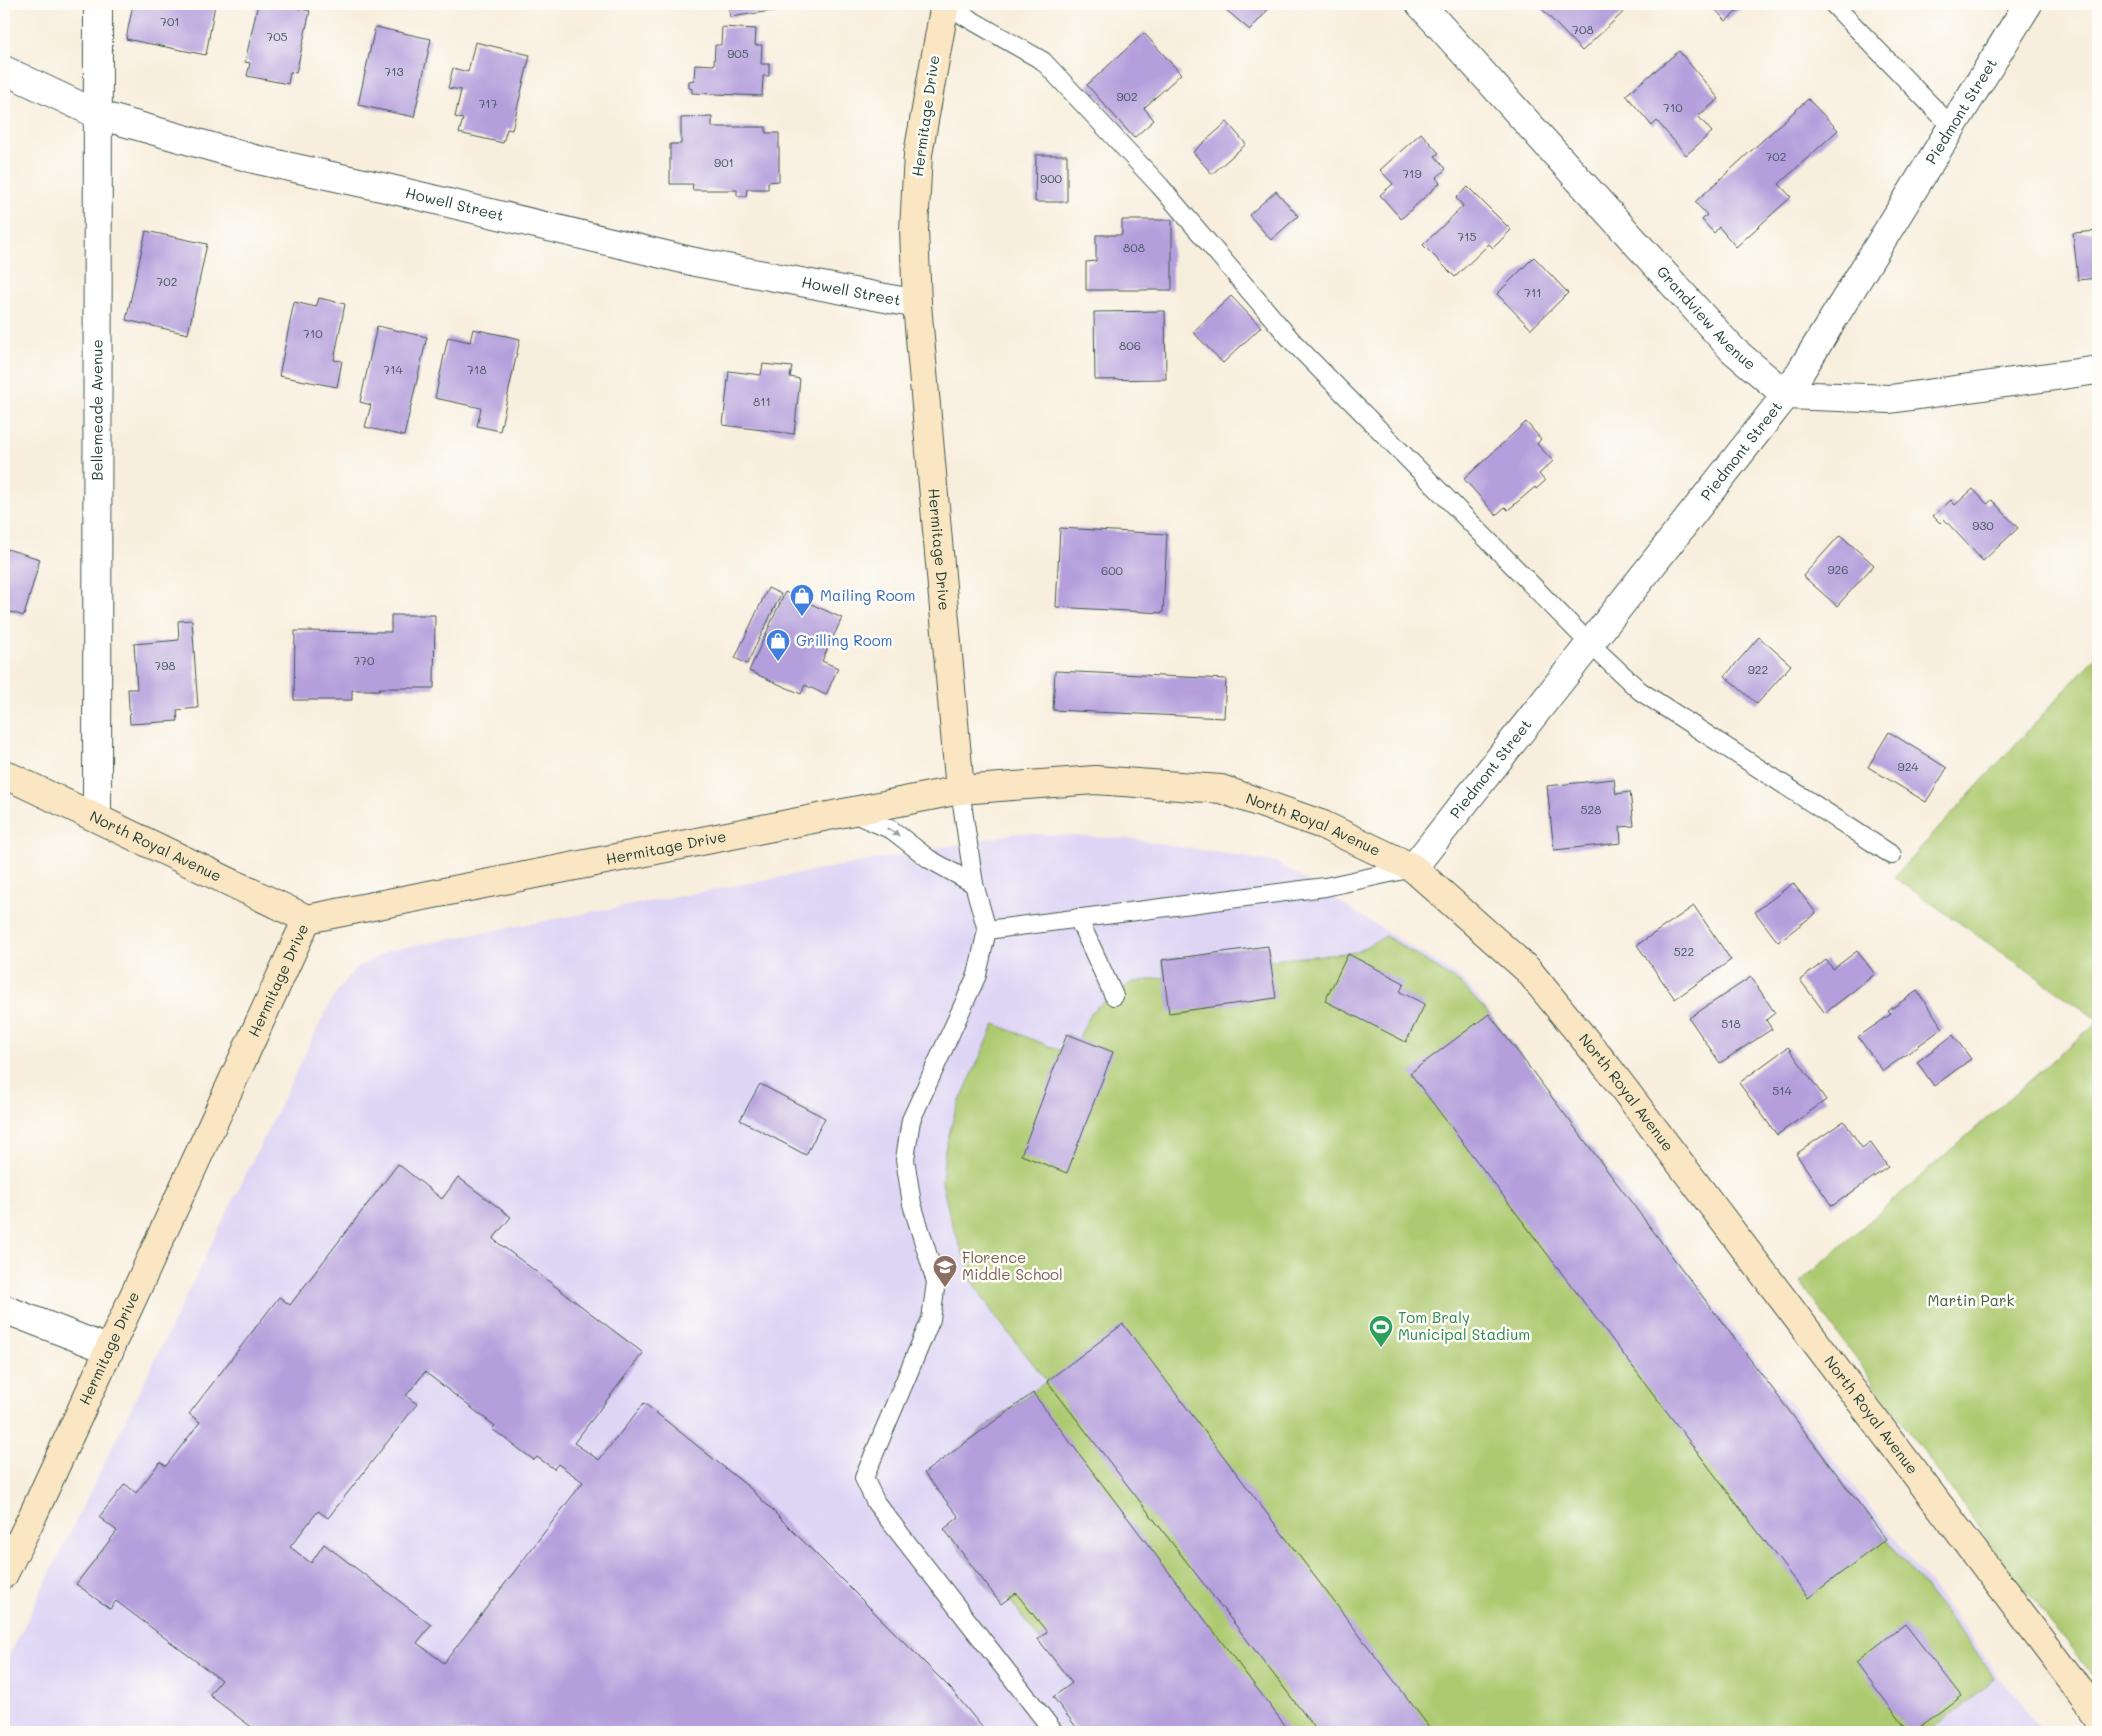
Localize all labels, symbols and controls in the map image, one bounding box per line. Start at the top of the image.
house number: 701 [160,13,180,29]
house number: 708 [1572,21,1594,37]
house number: 705 [266,28,288,44]
house number: 905 [727,45,749,61]
street label: Hermitage Drive [907,54,943,178]
street label: Piedmont Street [1920,54,2001,167]
house number: 713 [384,63,404,79]
house number: 902 [1116,88,1138,104]
house number: 717 [479,95,498,111]
house number: 710 [1663,99,1683,115]
house number: 702 [1766,148,1786,164]
house number: 901 [714,154,734,170]
house number: 719 [1402,165,1422,181]
house number: 900 [1040,170,1063,186]
street label: Howell Street [404,182,506,225]
house number: 715 [1457,228,1477,244]
house number: 808 [1123,239,1145,255]
street label: Grandview Avenue [1653,261,1760,374]
street label: Howell Street [800,271,903,310]
house number: 702 [157,273,177,289]
house number: 711 [1524,284,1542,300]
house number: 710 [303,325,323,341]
house number: 806 [1119,337,1141,353]
street label: Bellemeade Avenue [86,339,107,481]
house number: 714 [383,361,403,377]
house number: 718 [467,361,487,377]
house number: 811 [753,393,771,409]
street label: Piedmont Street [1696,397,1786,504]
street label: Hermitage Drive [924,487,955,611]
house number: 930 [1972,517,1994,533]
house number: 926 [1827,561,1849,577]
house number: 600 [1101,562,1124,578]
shop icon: Mailing Room [789,583,815,617]
place label: Mailing Room [820,585,915,605]
shop icon: Grilling Room [765,628,791,662]
place label: Grilling Room [796,630,893,650]
house number: 770 [354,652,375,668]
house number: 798 [154,657,176,673]
house number: 922 [1748,661,1768,677]
street label: Piedmont Street [1445,715,1536,822]
house number: 924 [1898,758,1918,774]
street label: North Royal Avenue [1243,788,1384,860]
house number: 528 [1581,801,1601,817]
street label: North Royal Avenue [87,806,225,886]
street label: Hermitage Drive [604,825,728,869]
one-way arrow [887,827,900,836]
street label: Hermitage Drive [243,920,312,1040]
house number: 522 [1674,943,1694,959]
house number: 518 [1721,1015,1741,1031]
street label: North Royal Avenue [1575,1029,1679,1155]
house number: 514 [1772,1082,1792,1098]
place label: Florence Middle School [962,1247,1063,1284]
school or university icon: Florence Middle School [932,1254,958,1288]
street label: Hermitage Drive [74,1288,143,1408]
park label: Martin Park [1927,1290,2015,1310]
place label: Tom Braly Municipal Stadium [1398,1307,1530,1344]
sports icon: Tom Braly Municipal Stadium [1368,1314,1394,1348]
street label: North Royal Avenue [1820,1351,1923,1478]

